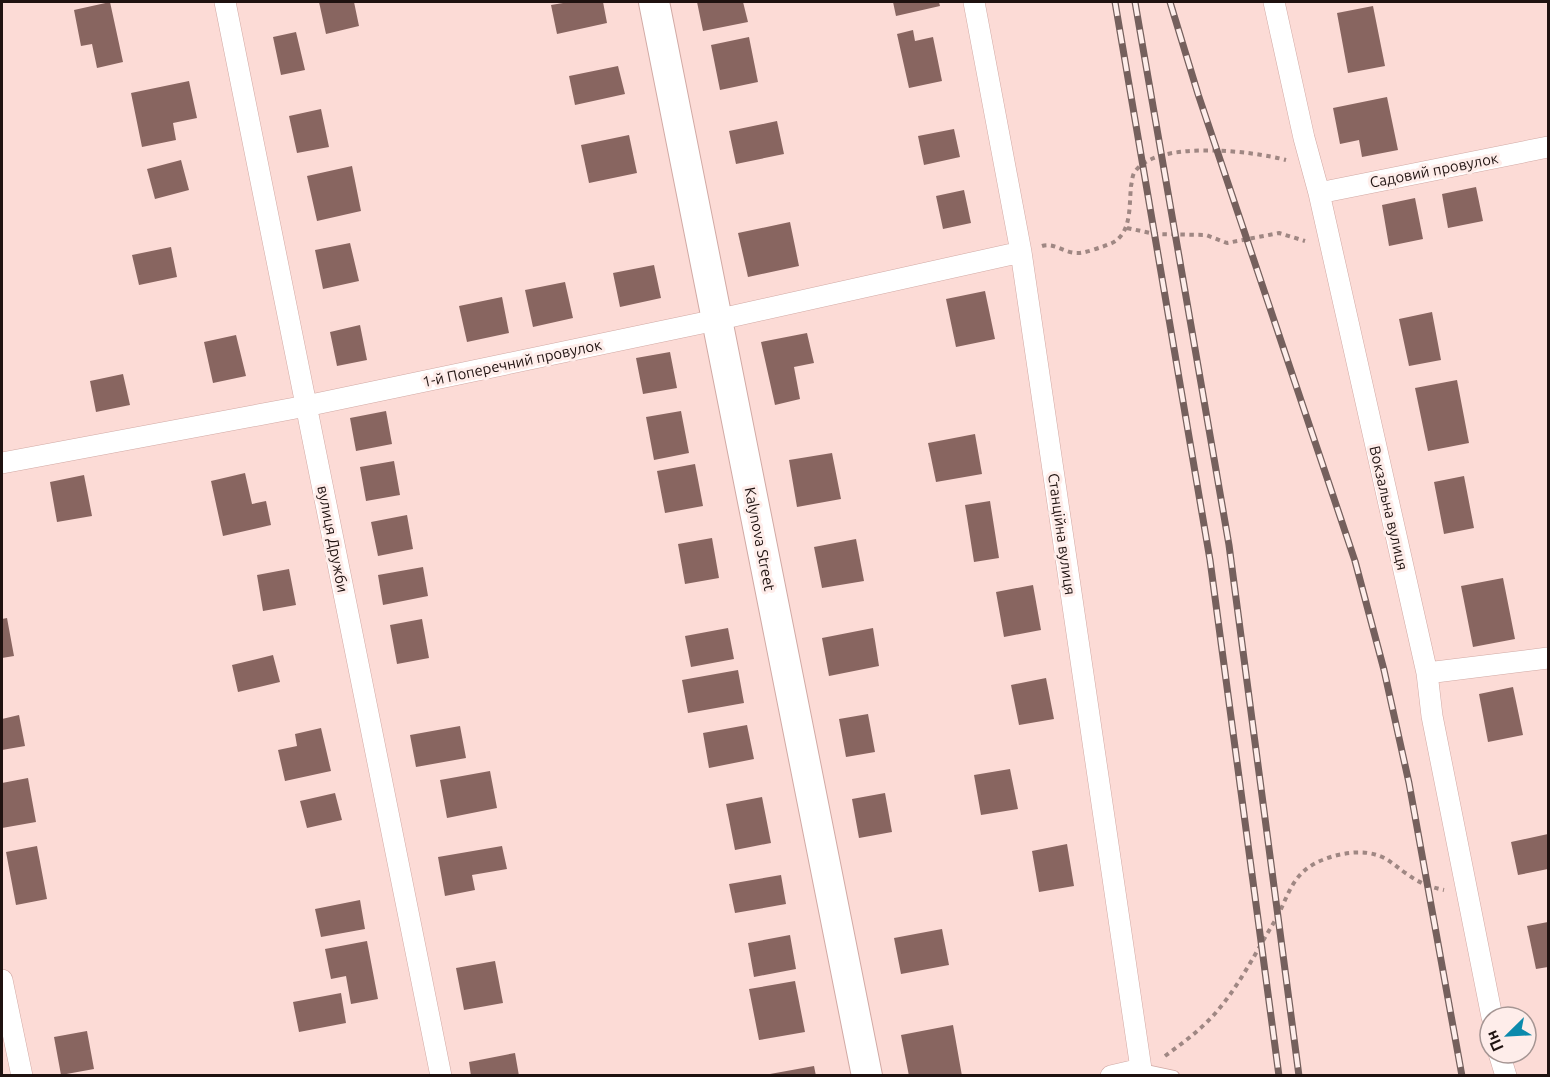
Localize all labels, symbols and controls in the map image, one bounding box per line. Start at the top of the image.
street label: Садовий провулок [1368,149,1500,191]
street label: 1-й Поперечний провулок [421,336,603,390]
street label: Вокзальна вулиця [1366,444,1412,572]
street label: Станційна вулиця [1045,472,1079,596]
street label: вулиця Дружби [314,484,352,594]
street label: Kalynova Street [742,486,778,593]
north arrow [1478,1005,1538,1065]
text: Пн [1482,1028,1507,1054]

